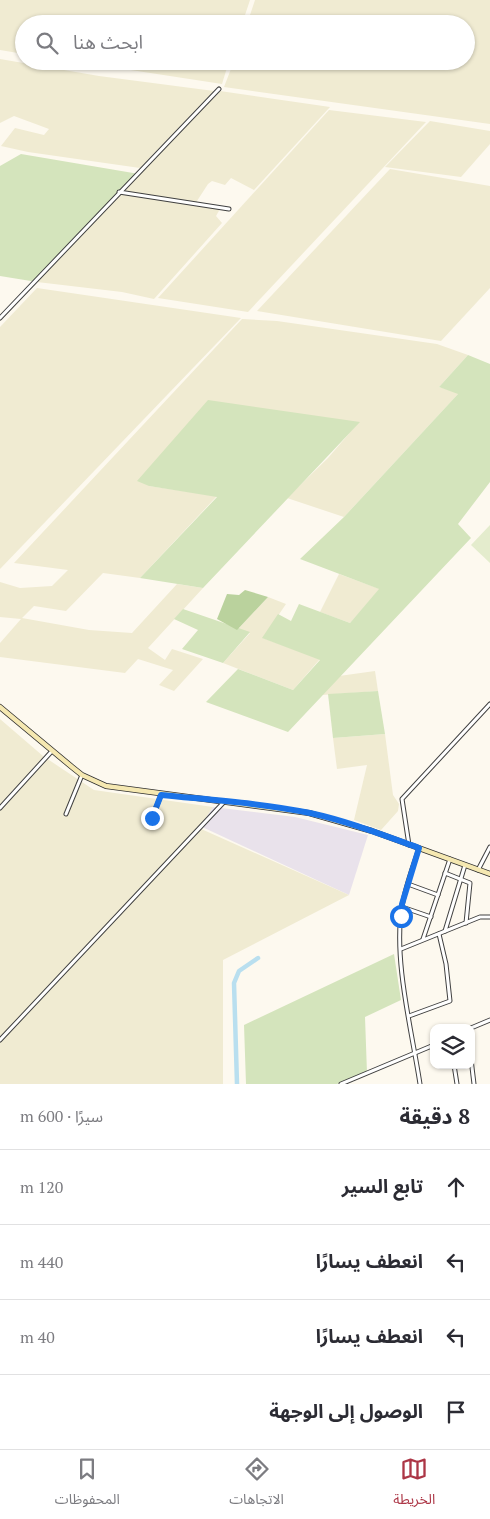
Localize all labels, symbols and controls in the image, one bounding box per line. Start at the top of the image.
search box [15,15,475,70]
icon: search [33,29,61,57]
text: ابحث هنا [73,29,143,54]
route end [141,807,164,830]
route start [390,905,413,928]
map controls [430,1024,475,1069]
button: layers [430,1024,475,1069]
text: 8 دقيقة [400,1102,470,1130]
text: سيرًا · 600 m [20,1105,103,1127]
text: تابع السير [342,1173,423,1198]
icon: ahead [442,1173,470,1201]
text: 120 m [20,1176,63,1198]
text: انعطف يسارًا [316,1248,423,1273]
icon: left [442,1248,470,1276]
text: 440 m [20,1251,63,1273]
text: انعطف يسارًا [316,1323,423,1348]
icon: left [442,1323,470,1351]
text: 40 m [20,1326,55,1348]
text: الوصول إلى الوجهة [269,1398,423,1423]
icon: arrive [442,1398,470,1426]
tab: المحفوظات [55,1455,120,1514]
tab: الاتجاهات [229,1455,284,1514]
tab: الخريطة [393,1455,435,1514]

